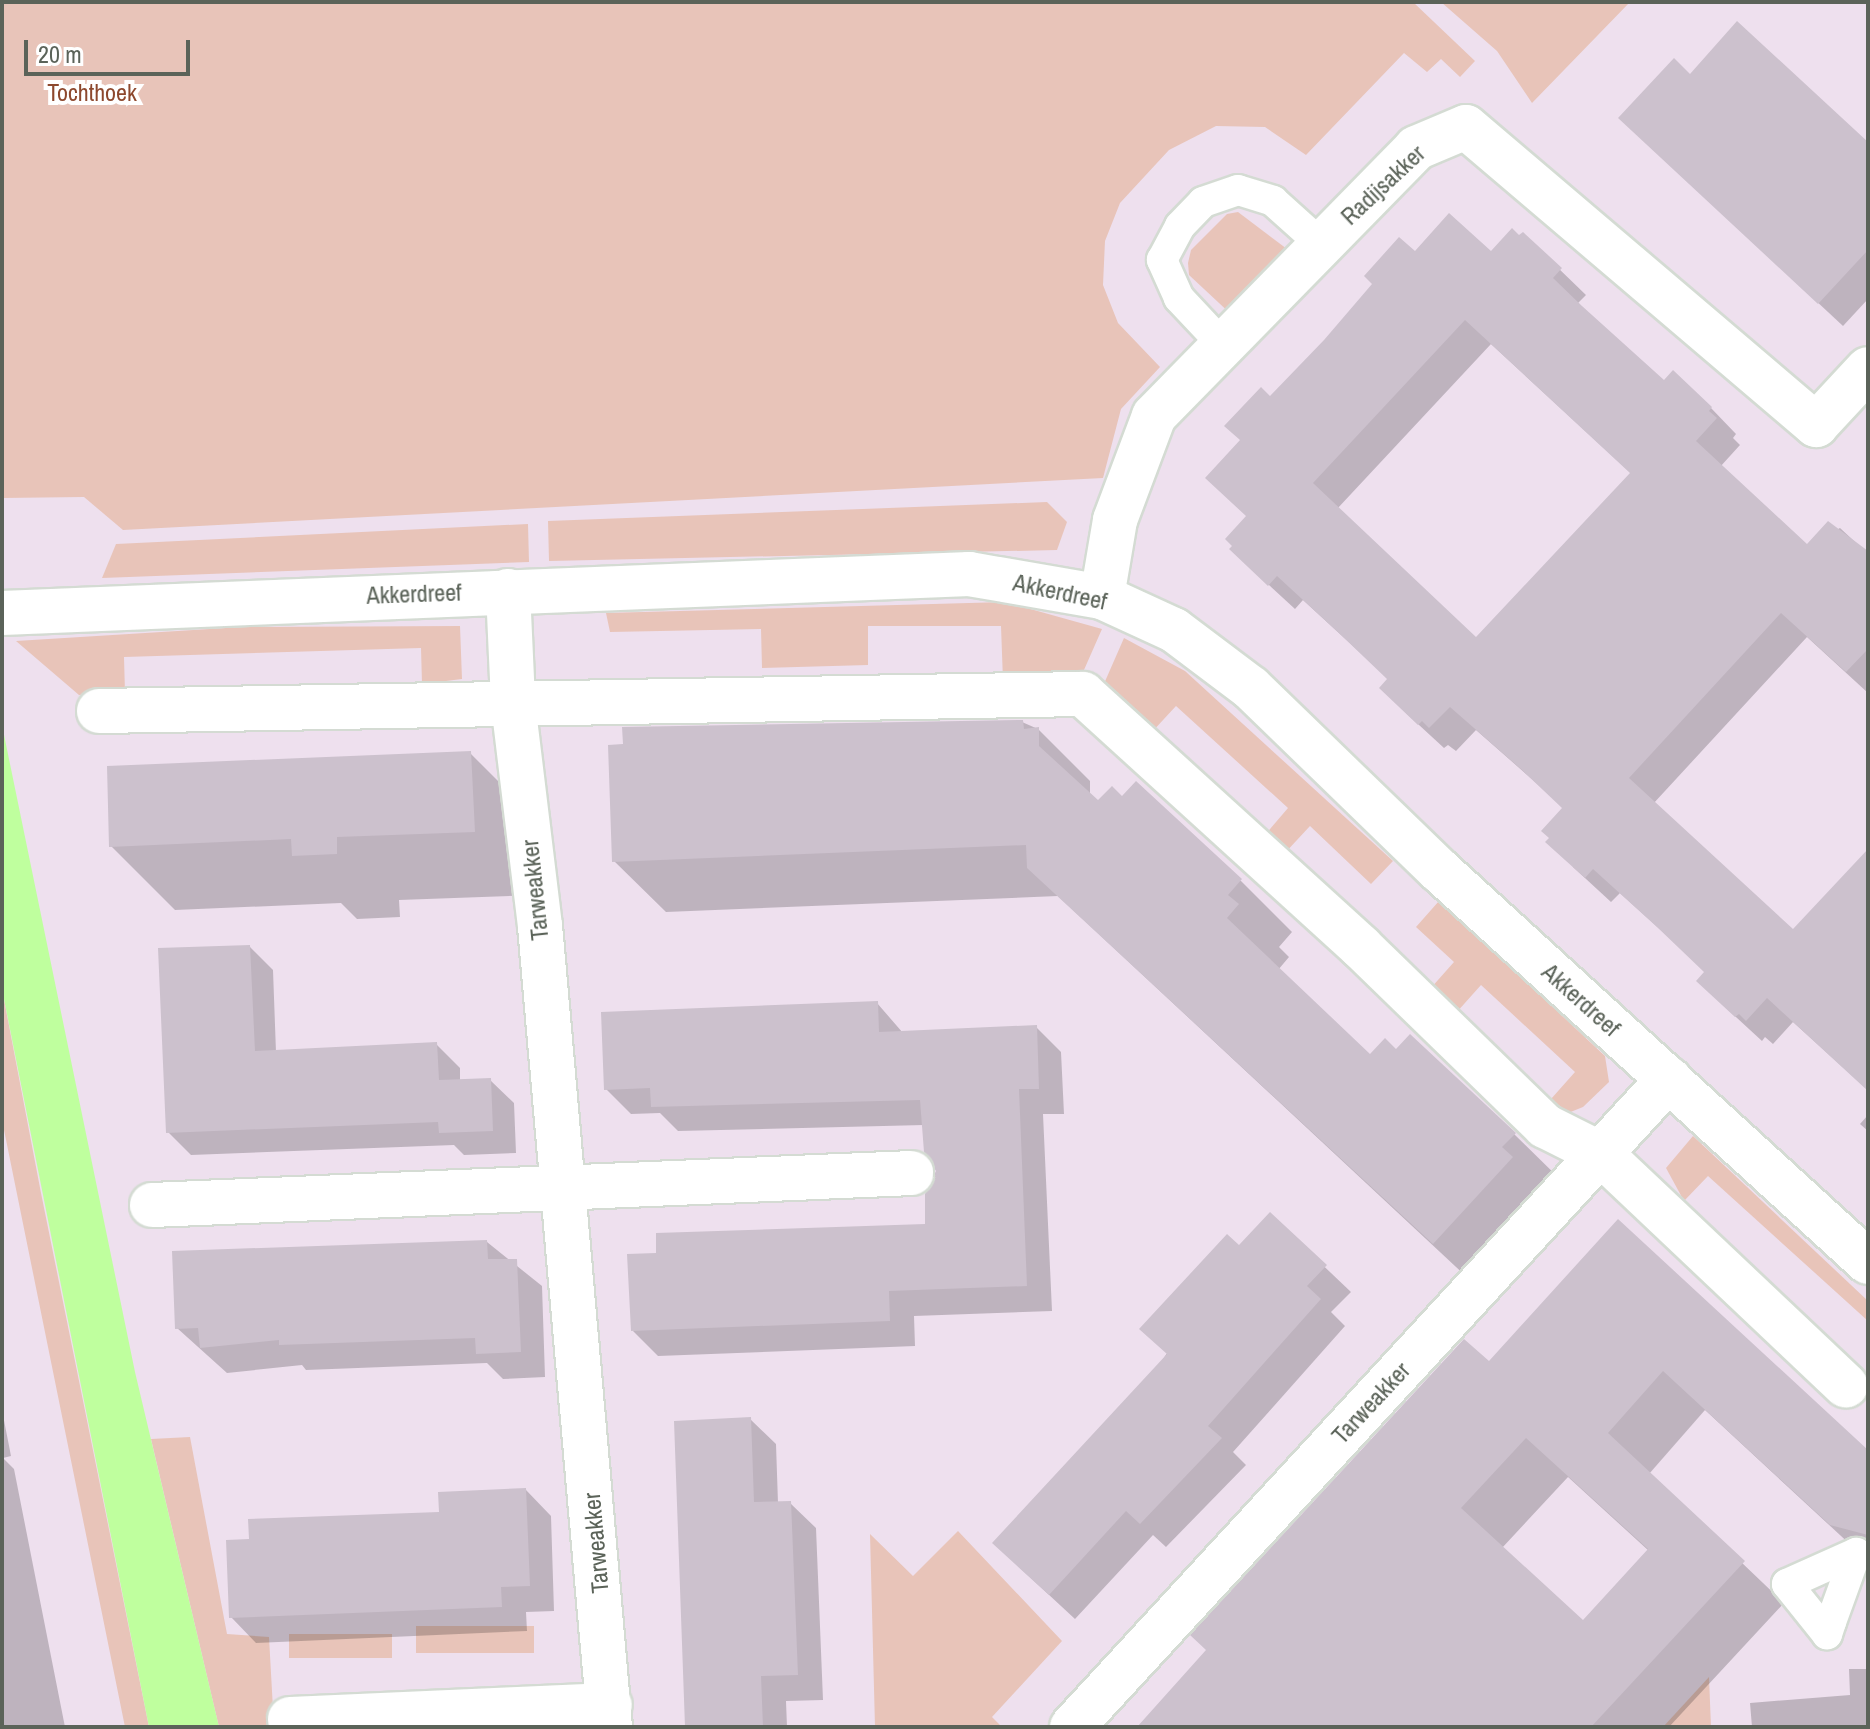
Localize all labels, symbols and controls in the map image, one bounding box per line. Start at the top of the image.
scale bar [28,24,194,74]
text: 20 m [38,38,82,70]
park label: Tochthoek [47,79,137,107]
street label: Radijsakker [1335,139,1431,231]
street label: Akkerdreef [1010,568,1110,616]
street label: Akkerdreef [366,578,462,610]
street label: Tarweakker [515,838,555,942]
street label: Akkerdreef [1536,957,1626,1043]
street label: Tarweakker [1326,1356,1416,1450]
street label: Tarweakker [577,1491,615,1595]

